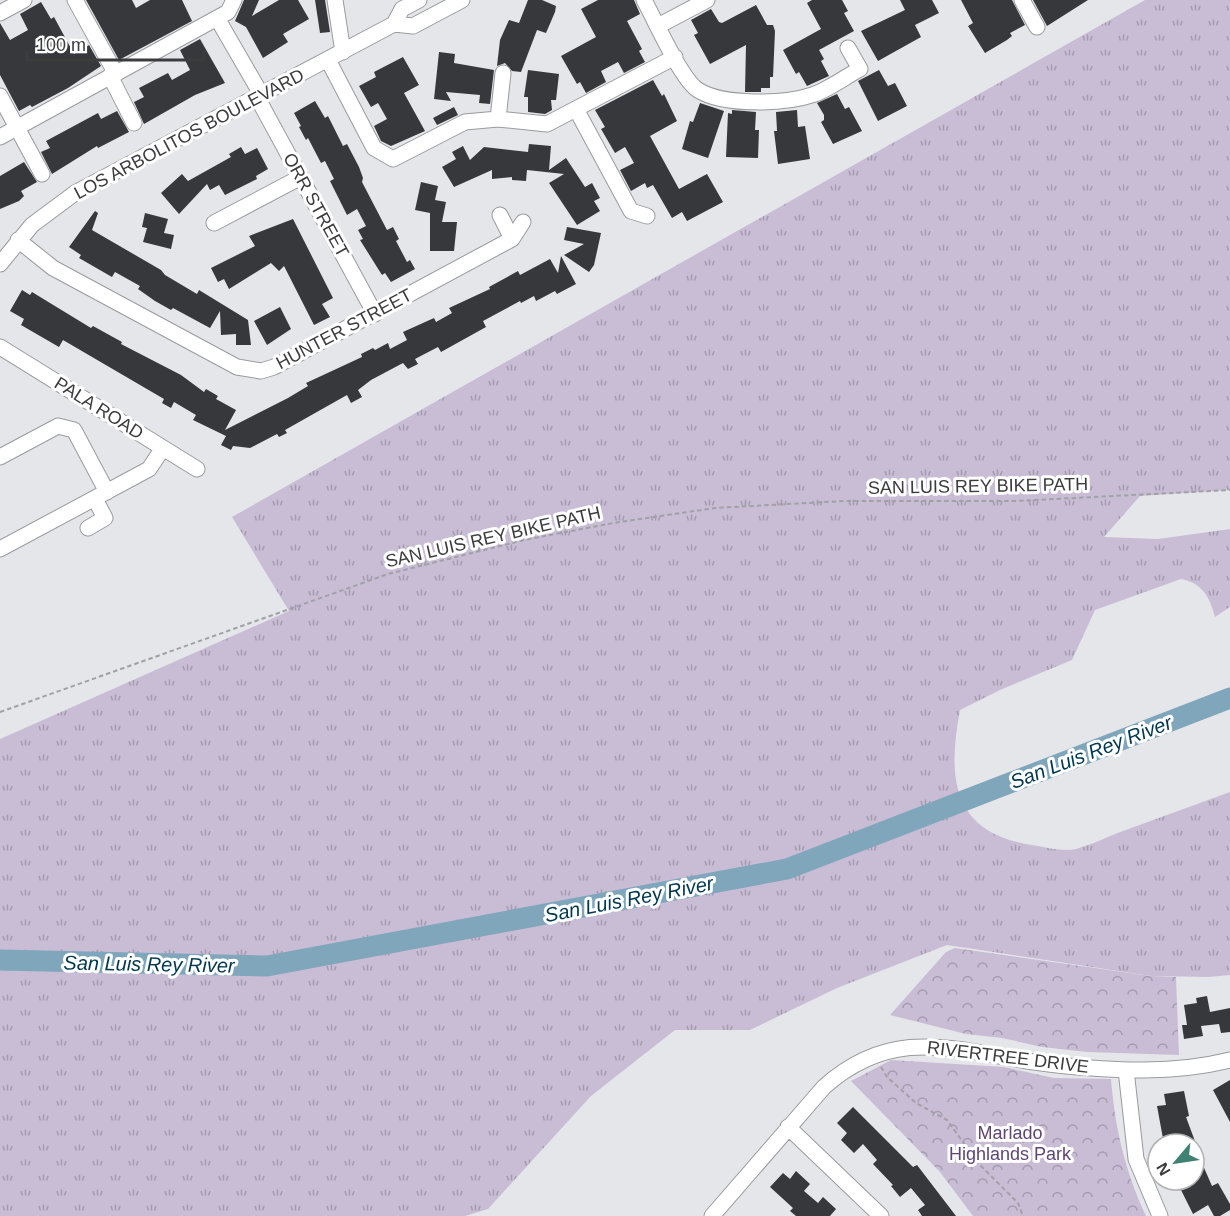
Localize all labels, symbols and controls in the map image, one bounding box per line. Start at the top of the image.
scale bar [27,24,204,62]
text: 100 m [36,35,86,55]
street label: LOS ARBOLITOS BOULEVARD [71,65,307,203]
street label: ORR STREET [279,149,353,261]
street label: HUNTER STREET [273,285,415,373]
street label: PALA ROAD [51,373,147,443]
street label: SAN LUIS REY BIKE PATH [868,474,1088,498]
street label: SAN LUIS REY BIKE PATH [384,503,602,571]
water label: San Luis Rey River [1007,711,1176,793]
water label: San Luis Rey River [543,872,716,926]
water label: San Luis Rey River [63,952,236,977]
street label: RIVERTREE DRIVE [926,1037,1090,1077]
park label: Marlado Highlands Park [949,1123,1072,1164]
north arrow [1146,1132,1206,1192]
text: N [1153,1160,1174,1178]

